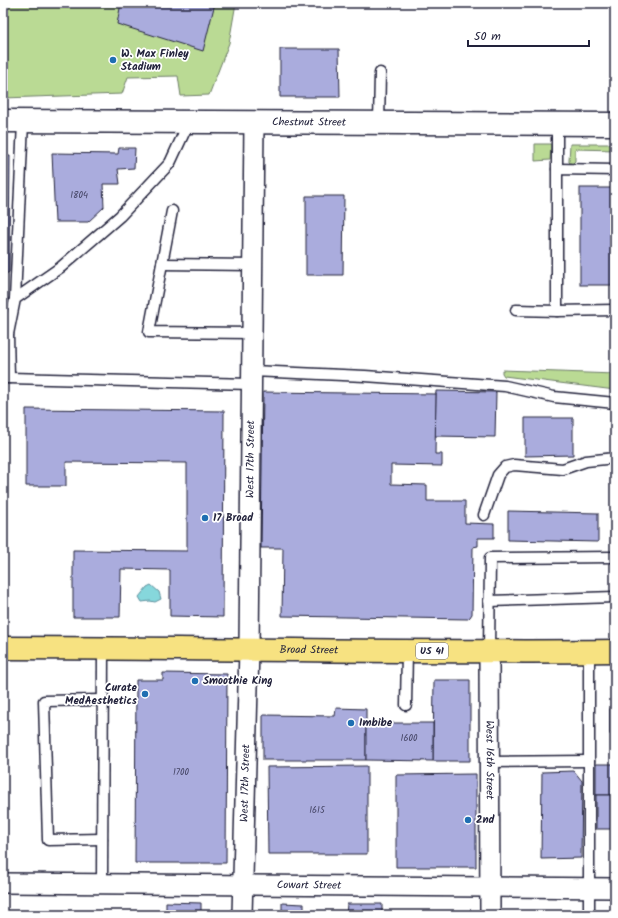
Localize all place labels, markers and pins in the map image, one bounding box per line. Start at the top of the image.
place label: W. Max Finley Stadium [121,45,189,76]
marker: W. Max Finley Stadium [108,55,118,65]
place label: 17 Broad [213,509,254,527]
marker: 17 Broad [200,513,210,523]
place label: Smoothie King [203,672,273,690]
marker: Smoothie King [190,676,200,686]
place label: Curate MedAesthetics [65,679,138,710]
marker: Curate MedAesthetics [140,689,150,699]
place label: Imbibe [359,714,393,732]
marker: Imbibe [346,718,356,728]
place label: 2nd [476,811,496,829]
marker: 2nd [463,815,473,825]

